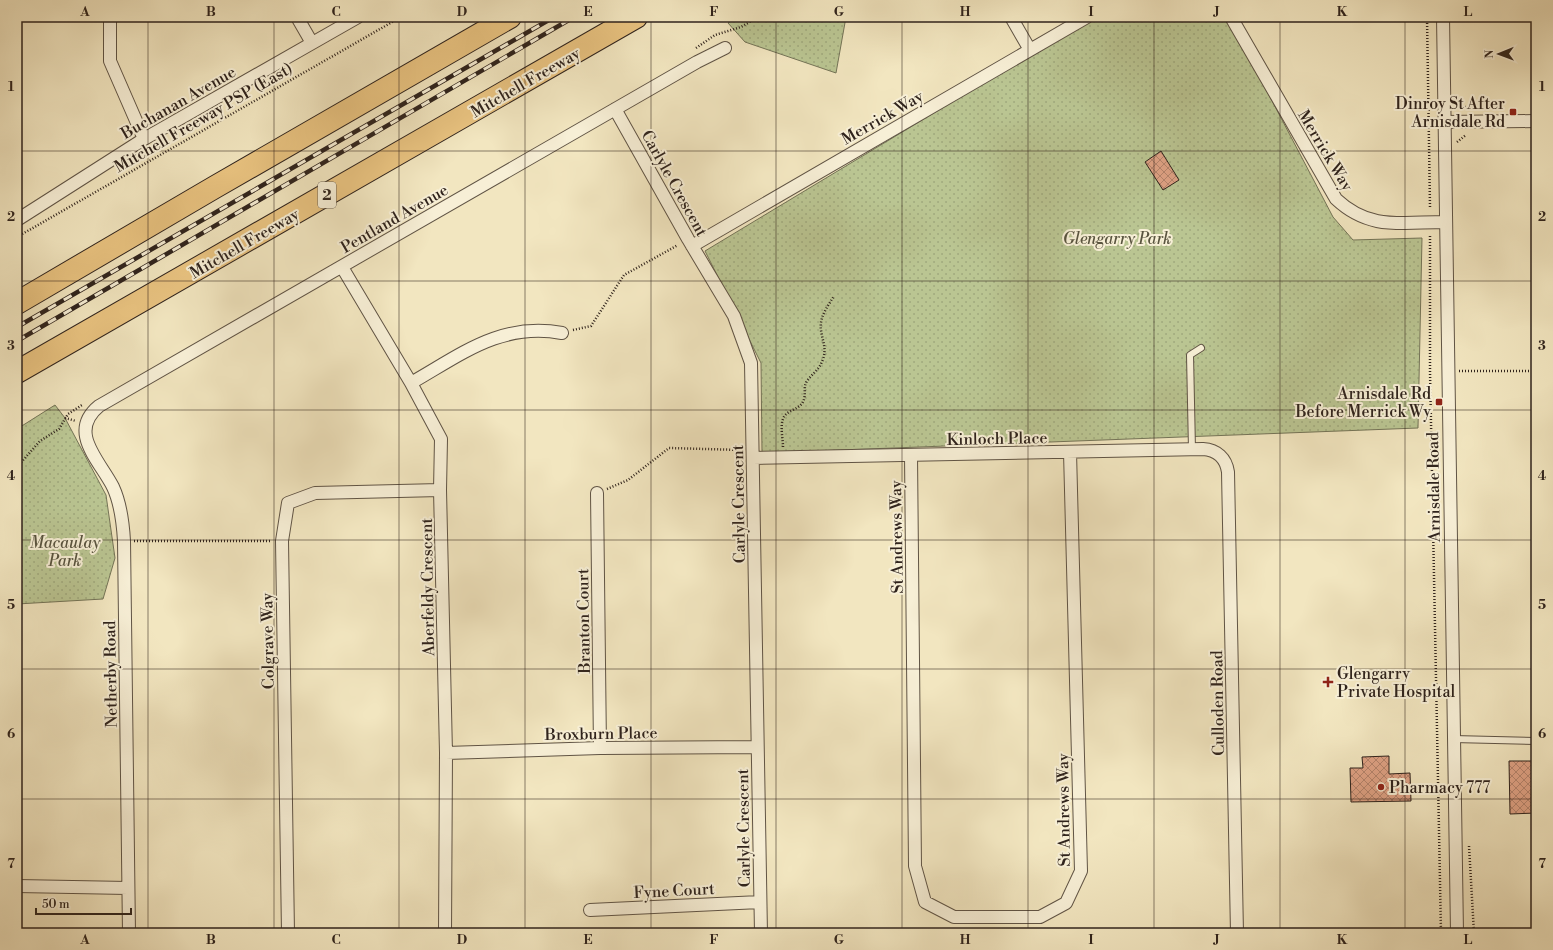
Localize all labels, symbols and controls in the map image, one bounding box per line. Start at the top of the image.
text: A [79,4,90,20]
text: B [206,4,216,20]
text: C [331,4,341,20]
text: D [457,4,467,20]
text: E [583,4,593,20]
text: F [709,4,719,20]
text: G [834,4,845,20]
text: H [960,4,971,20]
text: I [1088,4,1094,20]
text: J [1212,4,1220,20]
text: K [1337,4,1348,20]
text: L [1464,4,1473,20]
north arrow [1479,34,1519,74]
street label: Mitchell Freeway [467,43,584,122]
text: N [1483,49,1497,59]
street label: Mitchell Freeway PSP (East) [111,59,296,177]
street label: Buchanan Avenue [117,62,239,144]
text: 1 [8,79,15,95]
text: 1 [1539,79,1546,95]
street label: Merrick Way [838,86,927,149]
place label: Dinroy St After Arnisdale Rd [1395,94,1505,132]
street label: Merrick Way [1293,106,1357,195]
marker: Dinroy St After Arnisdale Rd [1508,107,1518,117]
street label: Carlyle Crescent [637,127,712,241]
street label: Pentland Avenue [337,180,452,258]
road number: 2 [318,182,336,208]
street label: Mitchell Freeway [186,204,303,283]
text: 2 [7,209,15,225]
text: 2 [1538,209,1546,225]
park label: Glengarry Park [1063,229,1171,249]
text: 3 [7,338,15,354]
text: 3 [1538,338,1546,354]
place label: Arnisdale Rd Before Merrick Wy [1294,384,1431,422]
marker: Arnisdale Rd Before Merrick Wy [1434,397,1444,407]
street label: Kinloch Place [946,428,1048,450]
street label: Arnisdale Road [1423,432,1445,543]
street label: Carlyle Crescent [728,444,750,563]
text: 4 [7,468,16,484]
text: 4 [1538,468,1547,484]
street label: St Andrews Way [886,480,908,594]
street label: Aberfeldy Crescent [417,517,439,657]
park label: Macaulay Park [30,533,101,571]
street label: Branton Court [573,568,595,675]
street label: Colgrave Way [257,592,279,689]
text: 5 [7,597,15,613]
text: 5 [1538,597,1546,613]
street label: Netherby Road [100,620,122,728]
street label: Culloden Road [1207,650,1229,756]
place label: Glengarry Private Hospital [1337,664,1456,702]
marker: Glengarry Private Hospital [1322,676,1334,688]
street label: Broxburn Place [543,723,658,745]
text: 6 [7,726,15,742]
text: 6 [1538,726,1546,742]
street label: St Andrews Way [1053,753,1075,867]
street label: Carlyle Crescent [733,768,755,887]
place label: Pharmacy 777 [1389,778,1490,798]
marker: Pharmacy 777 [1376,782,1386,792]
text: 7 [7,856,15,872]
text: 7 [1538,856,1546,872]
street label: Fyne Court [633,879,716,903]
scale bar [36,890,131,916]
text: 50 m [42,897,70,912]
text: A [79,932,90,948]
text: B [206,932,216,948]
text: C [331,932,341,948]
text: D [457,932,467,948]
text: E [583,932,593,948]
text: F [709,932,719,948]
text: G [834,932,845,948]
text: H [960,932,971,948]
text: I [1088,932,1094,948]
text: J [1212,932,1220,948]
text: K [1337,932,1348,948]
text: L [1464,932,1473,948]

